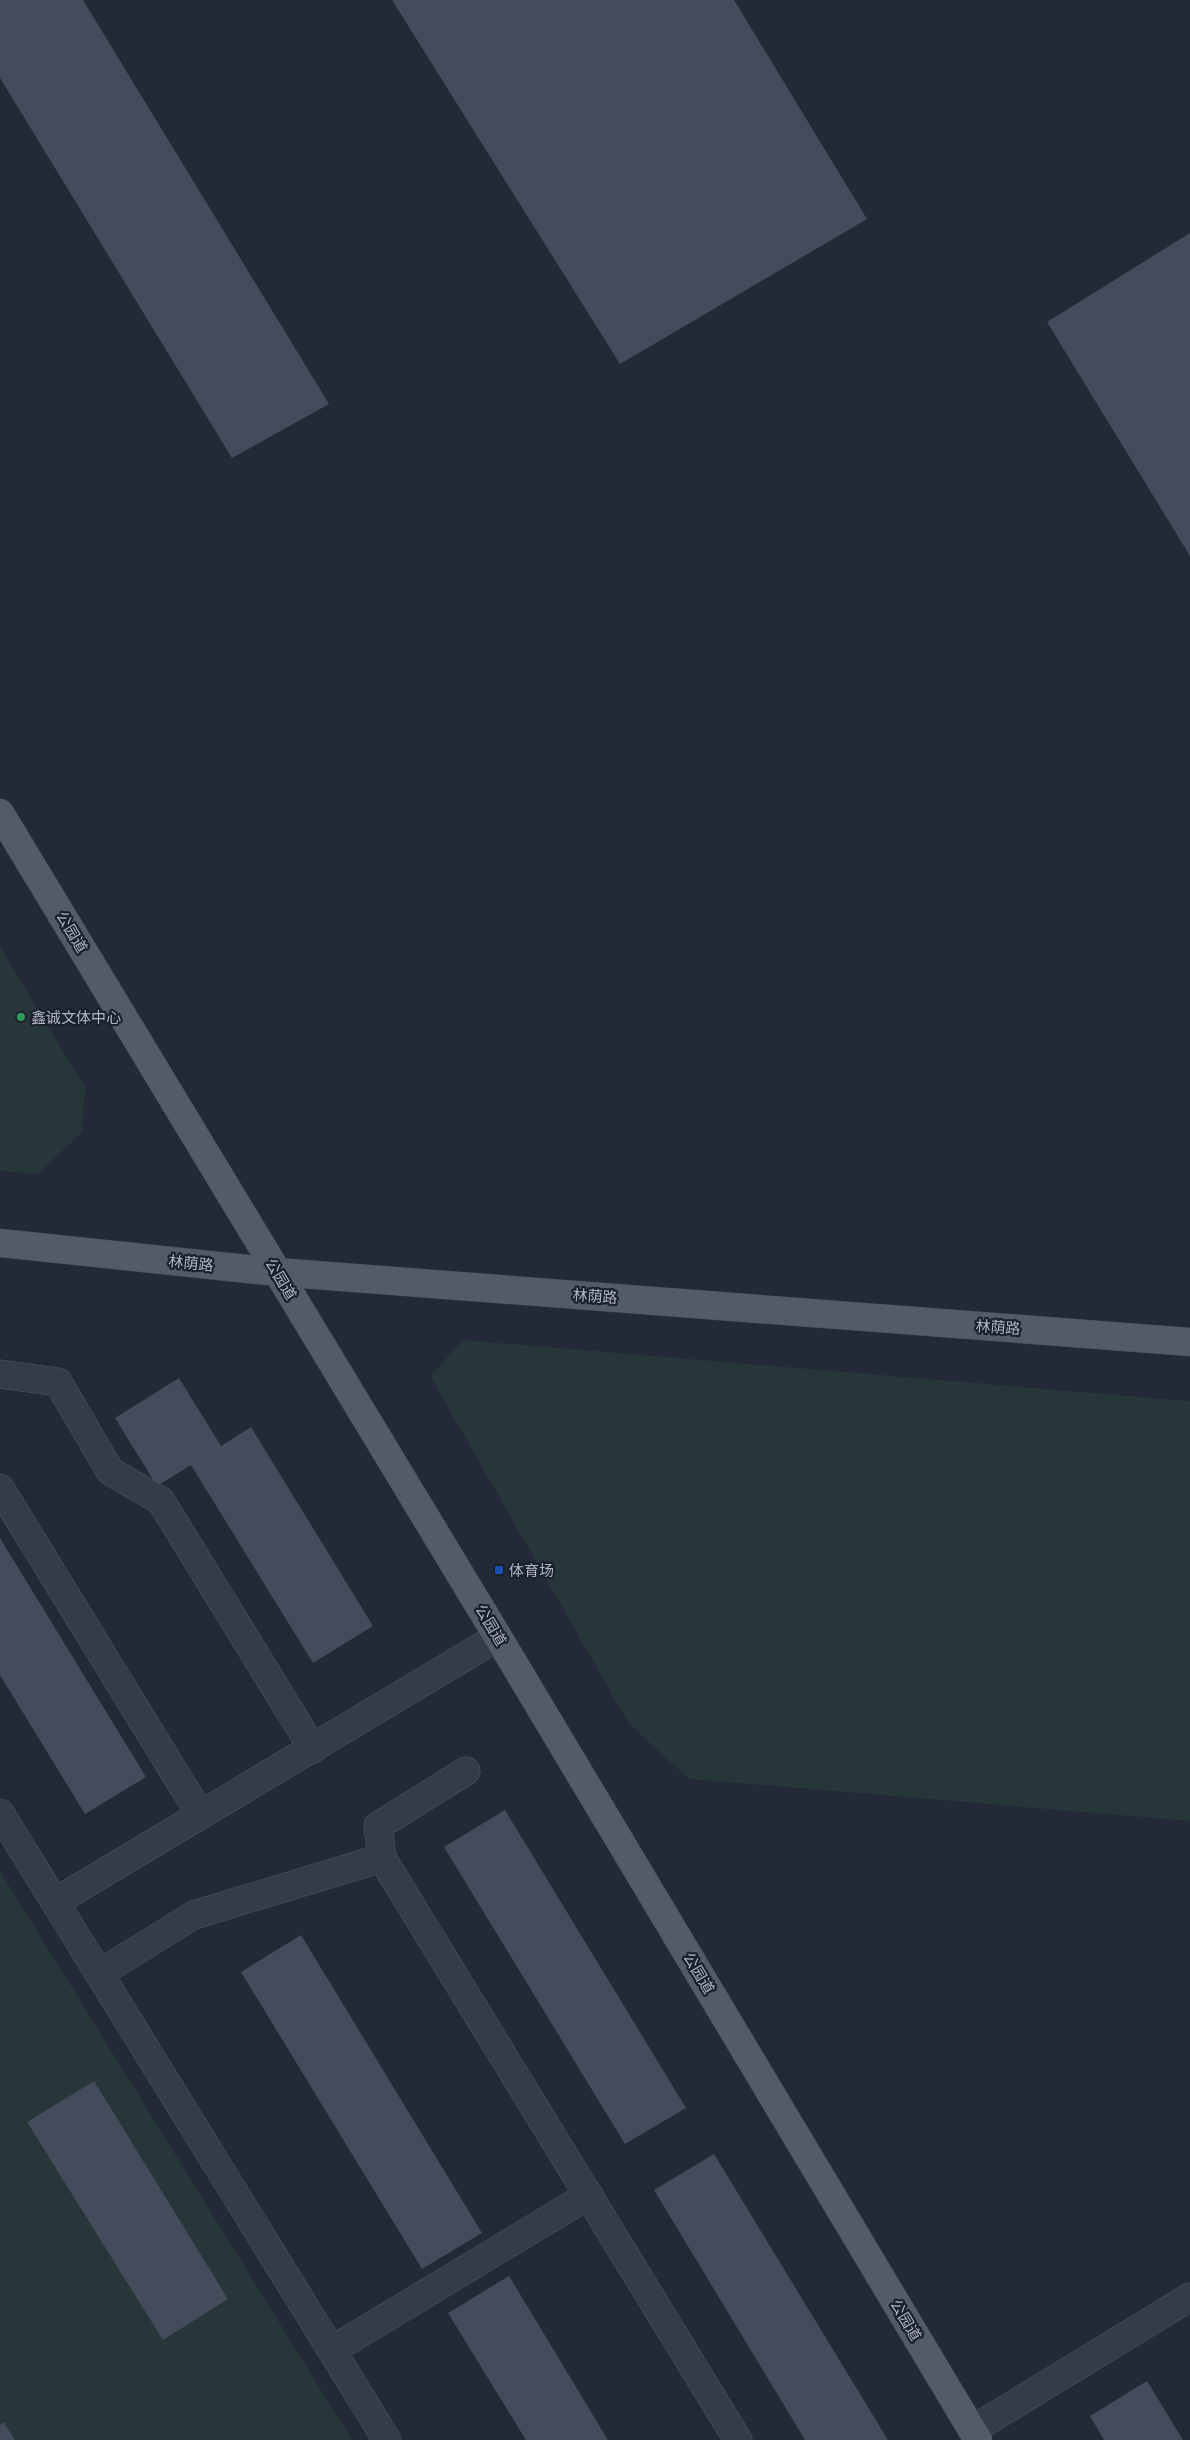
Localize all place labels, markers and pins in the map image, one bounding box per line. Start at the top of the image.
place label: 鑫诚文体中心 [31,1008,121,1027]
marker: 鑫诚文体中心 [15,1011,27,1023]
place label: 体育场 [509,1561,554,1580]
marker: 体育场 [493,1564,505,1576]

